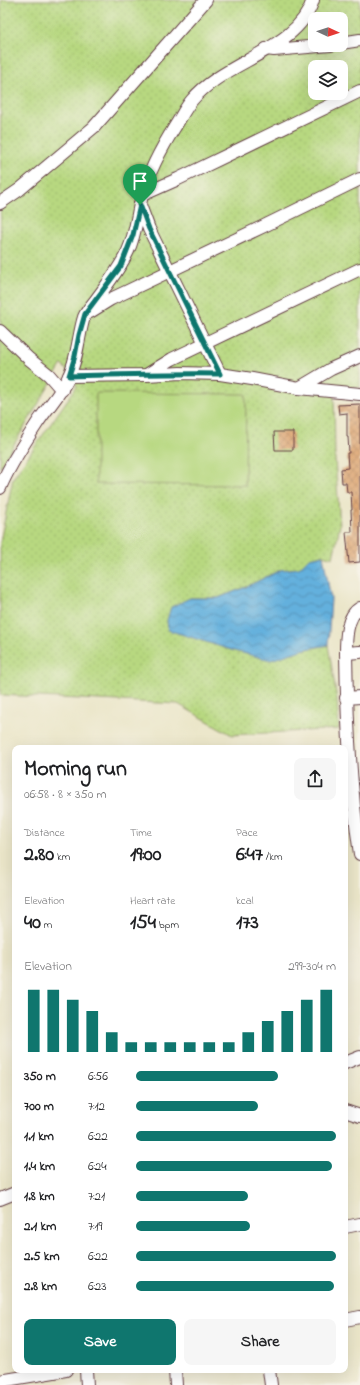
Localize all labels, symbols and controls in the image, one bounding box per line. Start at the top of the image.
north arrow [308,12,348,52]
map controls [308,12,348,100]
button: layers [308,60,348,100]
pin [123,164,157,205]
icon: arrive [129,170,151,192]
text: Morning run [24,754,127,786]
button: share [294,758,336,800]
text: 06:58 · 8 × 350 m [24,785,107,804]
text: Distance [24,825,65,841]
text: Time [130,825,152,841]
text: Pace [236,825,257,841]
text: 2.80 [24,841,54,870]
text: 19:00 [130,841,161,870]
text: 6:47 [236,841,263,870]
text: km [54,849,70,865]
text: /km [263,849,283,865]
text: Elevation [24,893,64,909]
text: Heart rate [130,893,175,909]
text: kcal [236,893,254,909]
text: 40 [24,909,41,938]
text: 154 [130,909,156,938]
text: 173 [236,909,259,938]
text: m [41,917,52,933]
text: bpm [156,917,179,933]
text: Elevation [24,957,72,976]
text: 299–304 m [288,957,336,976]
text: 350 m [24,1067,56,1086]
text: 6:56 [88,1067,108,1086]
text: 700 m [24,1097,54,1116]
text: 7:12 [88,1097,105,1116]
text: 1.1 km [24,1127,54,1146]
text: 6:22 [88,1127,108,1146]
text: 1.4 km [24,1157,55,1176]
text: 6:24 [88,1157,107,1176]
text: 1.8 km [24,1187,55,1206]
text: 7:21 [88,1187,105,1206]
text: 2.1 km [24,1217,56,1236]
text: 7:19 [88,1217,103,1236]
text: 2.5 km [24,1247,60,1266]
text: 6:22 [88,1247,108,1266]
text: 2.8 km [24,1277,57,1296]
text: 6:23 [88,1277,107,1296]
button: Save [24,1319,176,1365]
button: Share [184,1319,336,1365]

